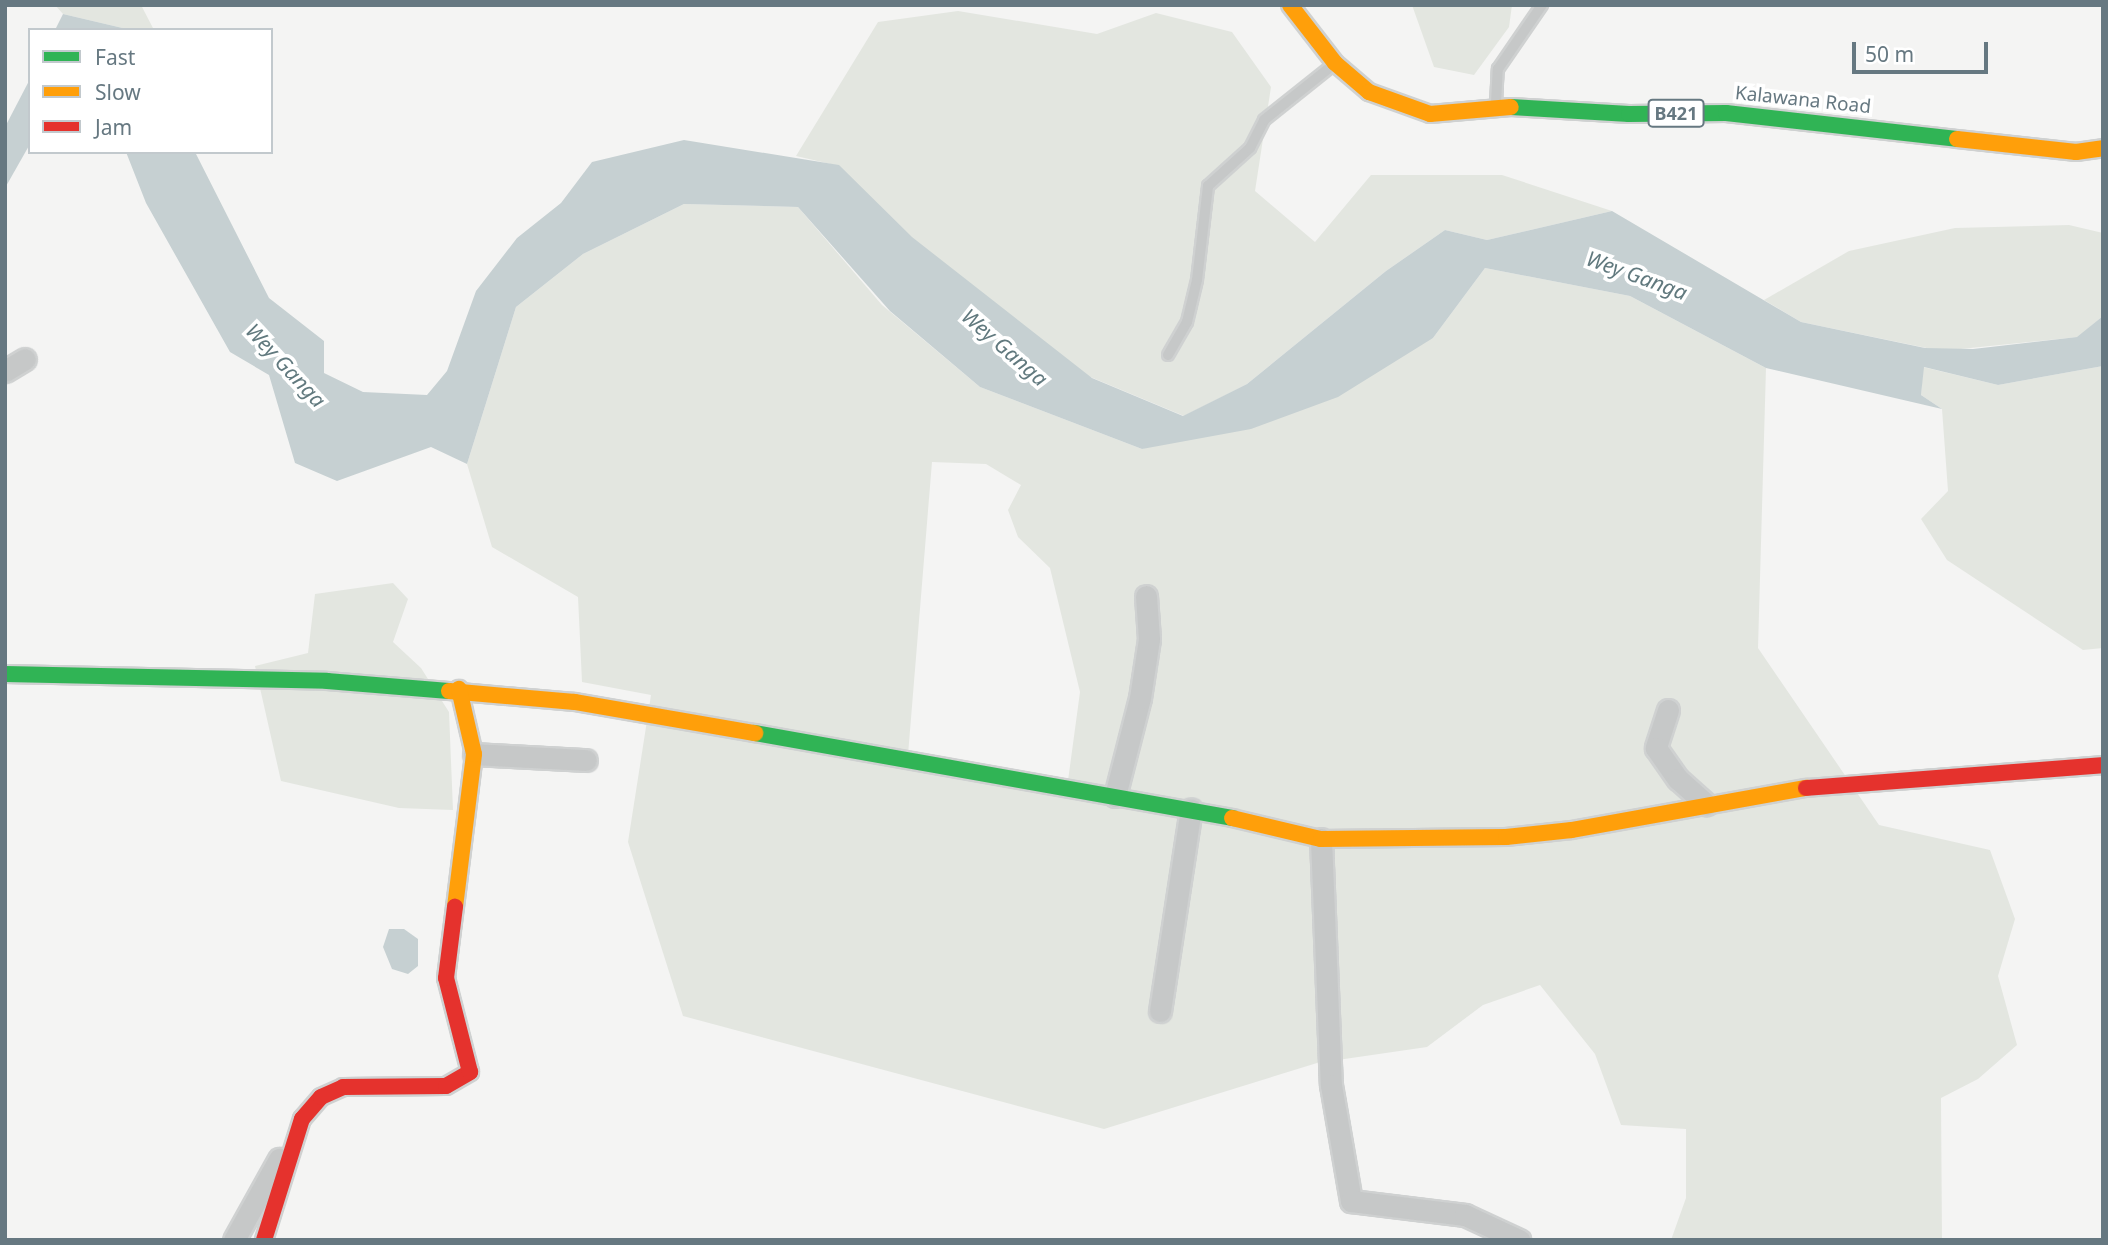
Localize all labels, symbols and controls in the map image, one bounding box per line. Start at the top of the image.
legend [28,28,273,154]
scale bar [1856,28,1993,72]
text: 50 m [1865,40,1914,68]
text: Fast [95,43,135,71]
text: Slow [95,78,141,106]
street label: Kalawana Road [1734,82,1872,118]
road number: B421 [1646,98,1706,128]
text: Jam [95,113,132,141]
water label: Wey Ganga [1583,245,1691,305]
water label: Wey Ganga [957,303,1053,391]
water label: Wey Ganga [241,318,331,412]

